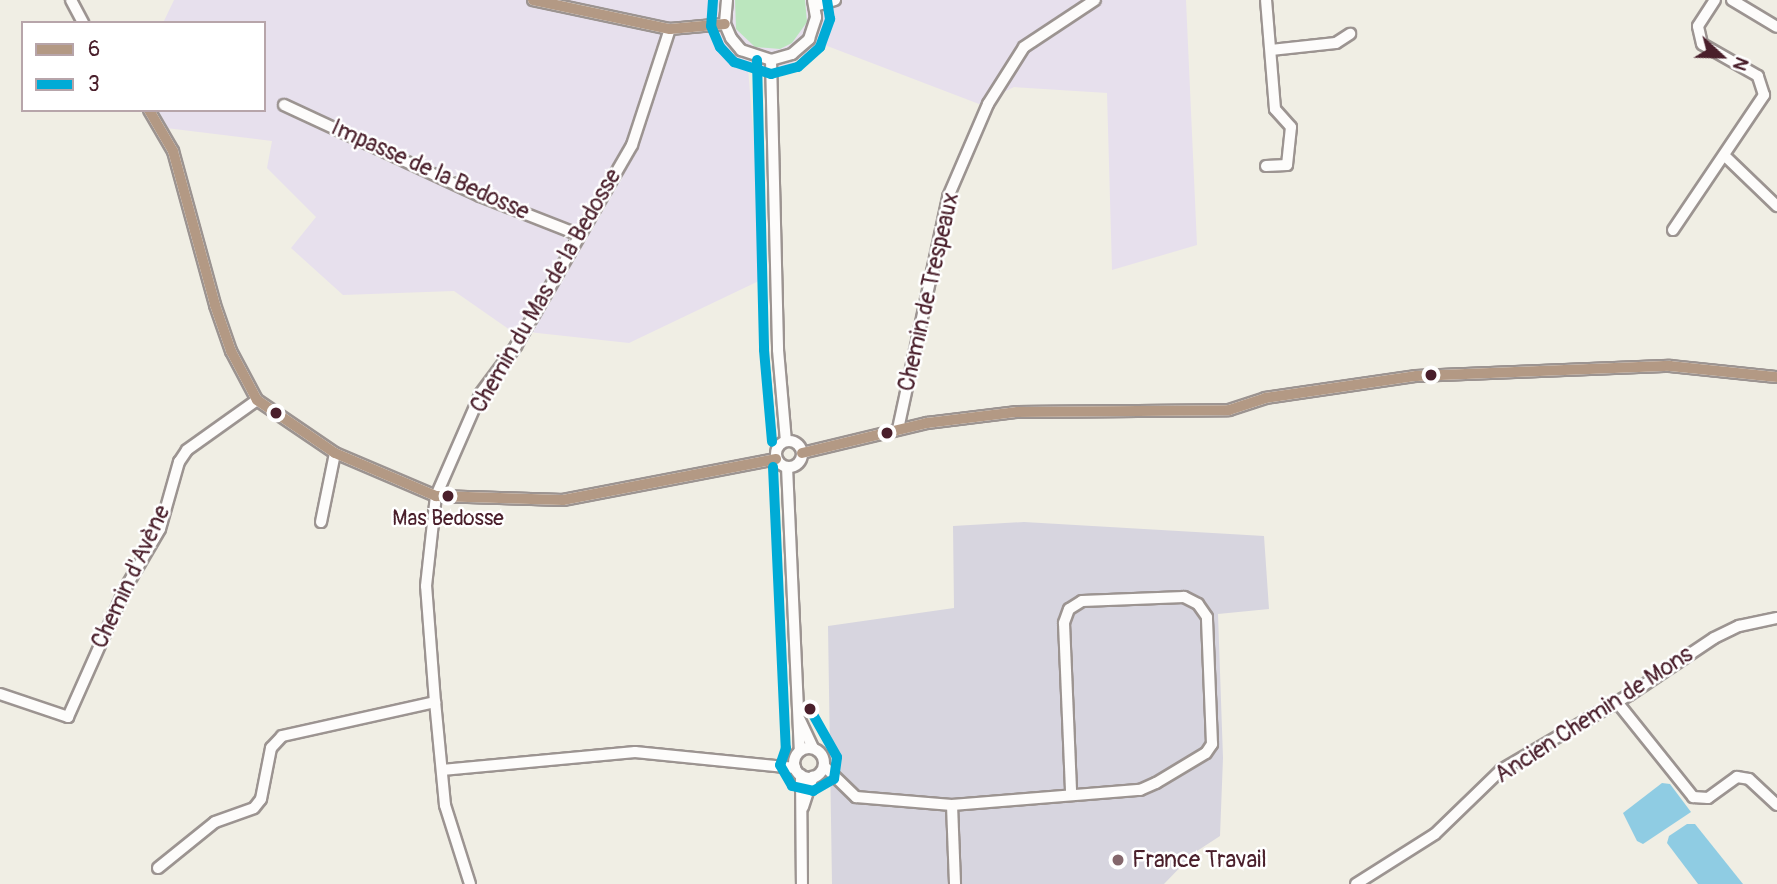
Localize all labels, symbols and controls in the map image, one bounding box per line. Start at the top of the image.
legend [21,21,266,112]
north arrow [1686,21,1756,91]
text: 6 [88,36,100,63]
text: N [1727,53,1754,74]
text: 3 [88,71,100,98]
street label: Impasse de la Bedosse [327,114,533,226]
street label: Chemin du Mas de la Bedosse [465,164,627,418]
street label: Chemin de Trespeaux [893,190,965,394]
unlabelled marker [1424,368,1438,382]
unlabelled marker [269,406,283,420]
unlabelled marker [880,426,894,440]
marker: Mas Bedosse [441,489,455,503]
street label: Chemin d'Avène [86,501,176,653]
place label: Mas Bedosse [392,506,504,532]
street label: Ancien Chemin de Mons [1490,641,1698,789]
unlabelled marker [803,702,817,716]
place label: France Travail [1132,846,1267,874]
marker: France Travail [1110,852,1126,868]

